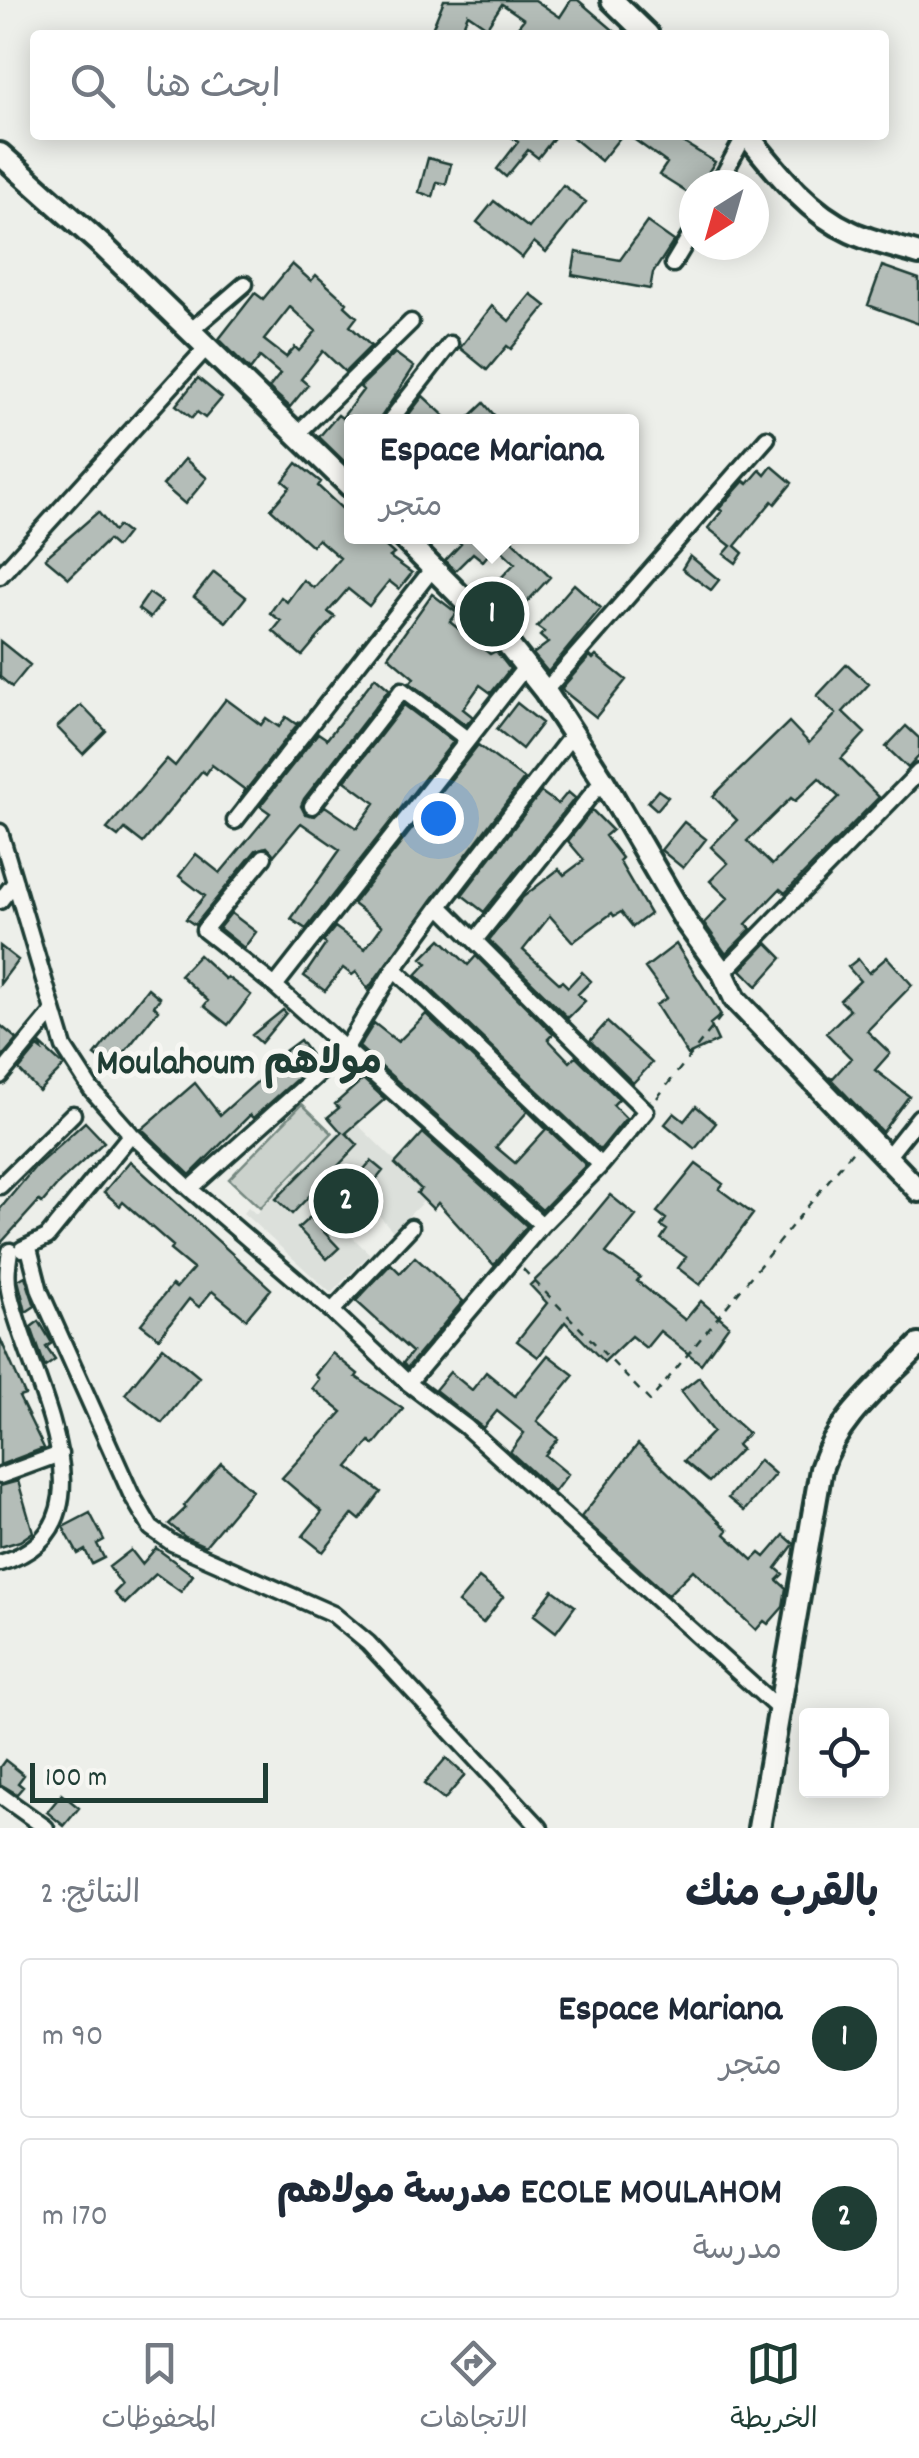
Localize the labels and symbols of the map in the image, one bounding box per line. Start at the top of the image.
north arrow [679,170,769,260]
pin: 1 [460,576,524,652]
your location [413,793,464,844]
district label: Moulahoum مولاهم [96,1038,382,1093]
pin: 2 [314,1164,378,1238]
scale bar [30,1758,268,1802]

